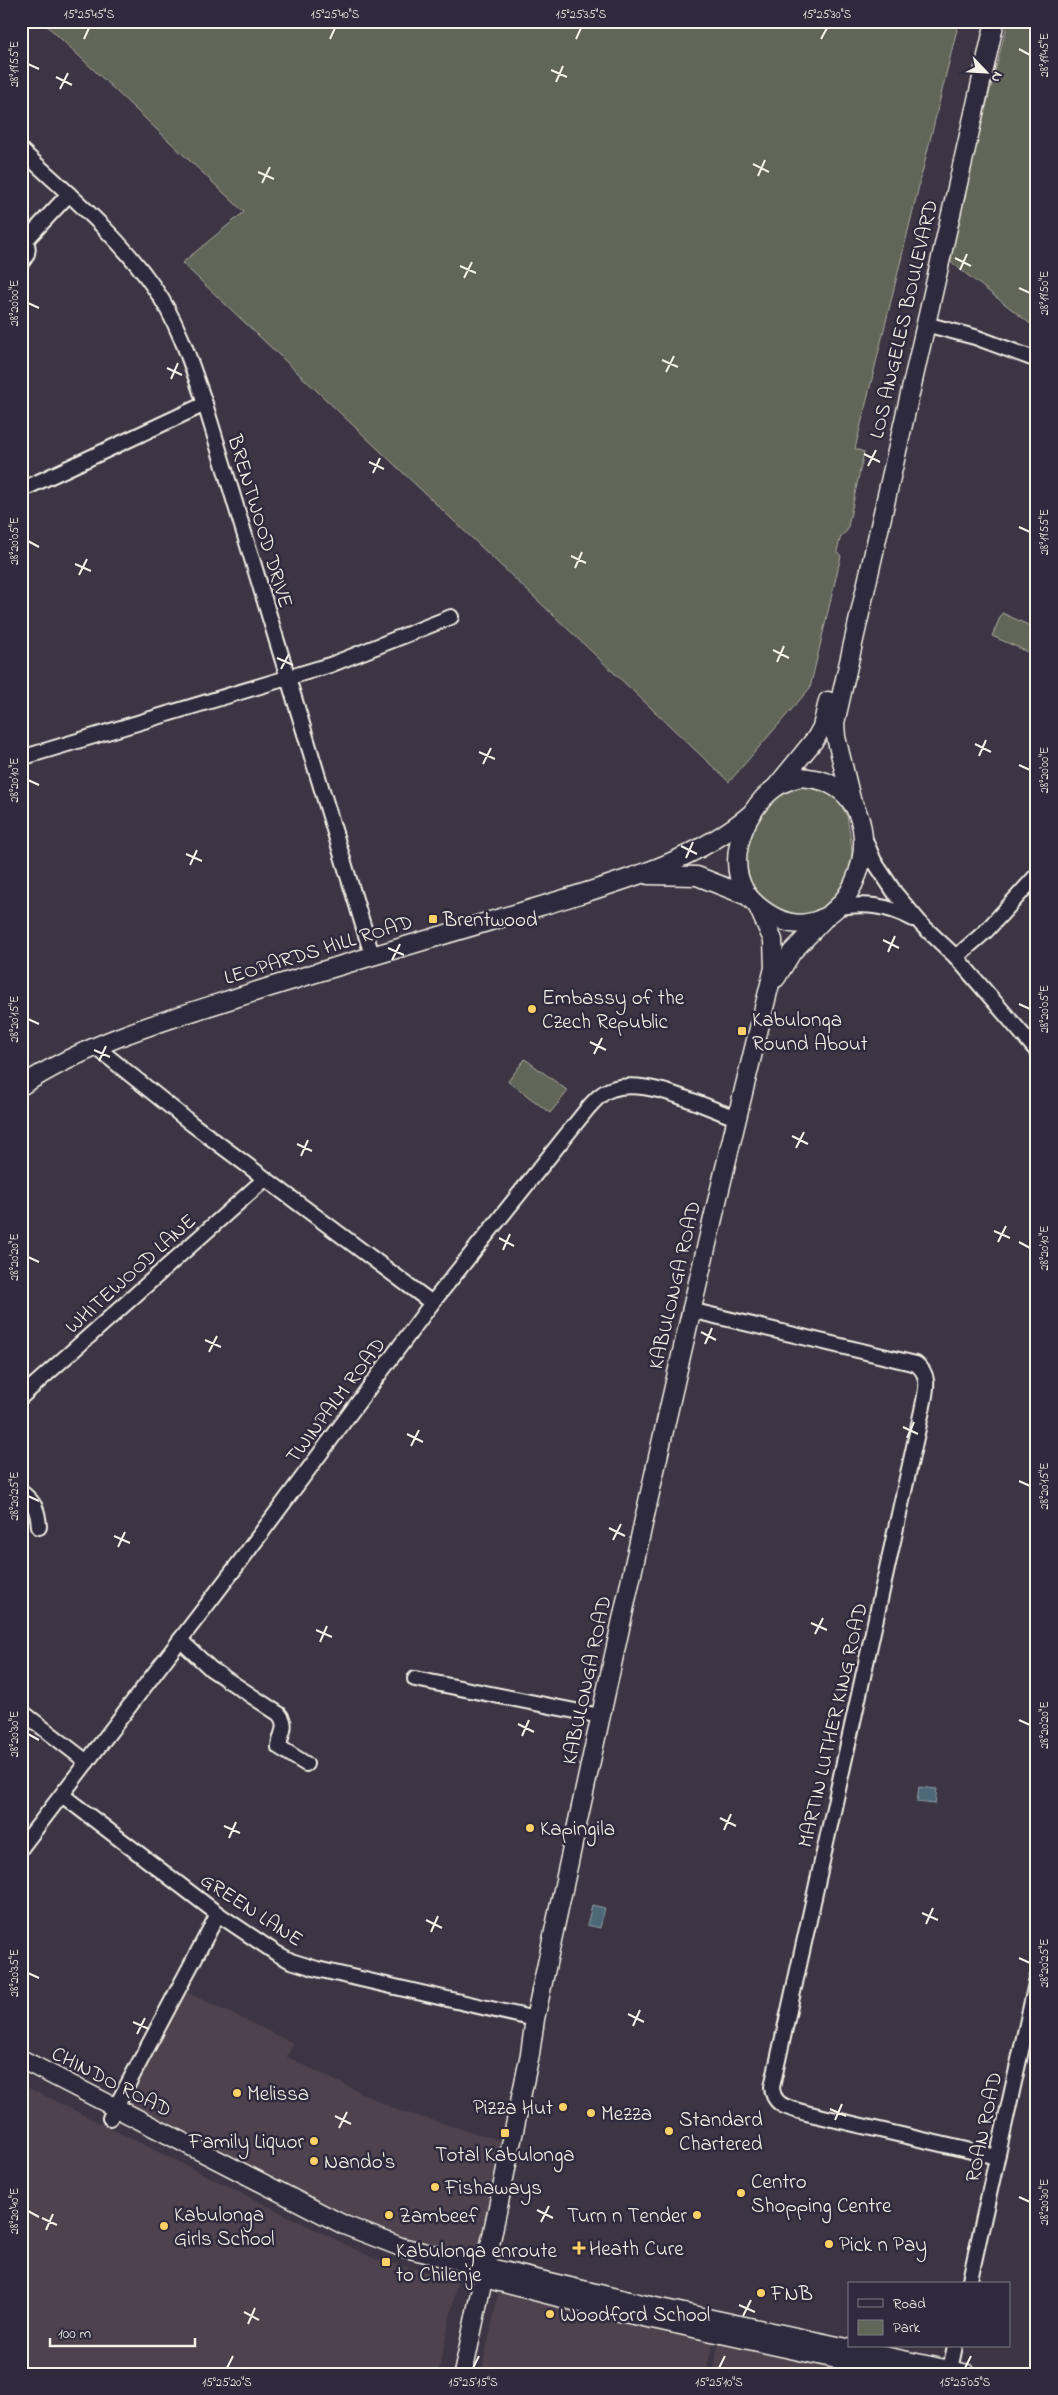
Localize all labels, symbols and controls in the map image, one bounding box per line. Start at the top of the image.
text: 15°25'45"S [64,6,114,24]
text: 15°25'40"S [311,6,360,24]
text: 15°25'35"S [556,6,606,24]
text: 15°25'30"S [803,6,852,24]
text: 28°19'45"E [1036,33,1054,77]
text: 28°19'55"E [6,41,24,87]
north arrow [960,48,1010,98]
text: N [985,68,1008,86]
street label: LOS ANGELES BOULEVARD [863,197,947,442]
text: 28°19'50"E [1036,271,1054,315]
text: 28°20'00"E [6,280,24,326]
street label: BRENTWOOD DRIVE [218,430,300,612]
text: 28°19'55"E [1036,509,1054,555]
text: 28°20'05"E [6,517,24,565]
text: 28°20'00"E [1036,747,1054,793]
text: 28°20'10"E [6,757,24,803]
place label: Brentwood [442,906,538,936]
street label: LEOPARDS HILL ROAD [221,908,417,994]
marker: Brentwood [427,913,439,925]
place label: Embassy of the Czech Republic [542,984,685,1038]
text: 28°20'05"E [1036,985,1054,1033]
text: 28°20'15"E [6,996,24,1042]
marker: Embassy of the Czech Republic [526,1003,538,1015]
place label: Kabulonga Round About [752,1006,868,1060]
marker: Kabulonga Round About [736,1025,748,1037]
street label: KABULONGA ROAD [642,1198,710,1372]
street label: WHITEWOOD LANE [59,1207,204,1342]
text: 28°20'10"E [1036,1225,1054,1271]
text: 28°20'20"E [6,1233,24,1281]
street label: TWINPALM ROAD [279,1332,394,1471]
text: 28°20'15"E [1036,1463,1054,1509]
text: 28°20'25"E [6,1472,24,1521]
street label: KABULONGA ROAD [555,1593,620,1767]
street label: MARTIN LUTHER KING ROAD [791,1600,877,1851]
text: 28°20'20"E [1036,1701,1054,1749]
text: 28°20'30"E [6,1711,24,1757]
place label: Kapingila [540,1815,615,1847]
marker: Kapingila [524,1822,536,1834]
street label: GREEN LANE [194,1866,308,1955]
text: 28°20'25"E [1036,1939,1054,1988]
text: 28°20'35"E [6,1949,24,1997]
street label: CHINDO ROAD [46,2040,176,2126]
street label: ROAN ROAD [959,2070,1011,2185]
place label: Melissa [247,2080,309,2110]
marker: Melissa [231,2087,243,2099]
place label: Pizza Hut [473,2094,553,2124]
place label: Mezza [601,2100,652,2130]
marker: Pizza Hut [557,2101,569,2113]
place label: Standard Chartered [679,2106,763,2160]
marker: Mezza [585,2107,597,2119]
marker: Standard Chartered [663,2125,675,2137]
marker: Total Kabulonga [499,2127,511,2139]
place label: Family Liquor [188,2128,304,2160]
marker: Family Liquor [308,2135,320,2147]
place label: Total Kabulonga [435,2141,575,2173]
place label: Nando's [324,2148,395,2178]
marker: Nando's [308,2155,320,2167]
place label: Centro Shopping Centre [751,2168,892,2224]
place label: Fishaways [444,2174,542,2206]
text: 28°20'30"E [1036,2179,1054,2225]
marker: Fishaways [429,2181,441,2193]
marker: Centro Shopping Centre [735,2187,747,2199]
text: 28°20'40"E [6,2188,24,2234]
place label: Kabulonga Girls School [174,2201,274,2255]
place label: Zambeef [399,2202,478,2232]
place label: Turn n Tender [567,2202,687,2232]
marker: Zambeef [383,2209,395,2221]
marker: Turn n Tender [691,2209,703,2221]
marker: Kabulonga Girls School [158,2220,170,2232]
place label: Pick n Pay [839,2231,927,2263]
place label: Heath Cure [589,2235,684,2265]
place label: Kabulonga enroute to Chilenje [396,2237,558,2291]
marker: Pick n Pay [823,2238,835,2250]
marker: Heath Cure [573,2242,585,2254]
marker: Kabulonga enroute to Chilenje [380,2256,392,2268]
place label: FNB [770,2280,813,2310]
legend [848,2282,1010,2348]
marker: FNB [755,2287,767,2299]
text: Road [893,2293,926,2315]
place label: Woodford School [560,2301,710,2331]
marker: Woodford School [544,2308,556,2320]
scale bar [50,2315,195,2347]
text: Park [893,2317,921,2339]
text: 100 m [58,2323,91,2345]
text: 15°25'20"S [202,2374,252,2392]
text: 15°25'15"S [448,2374,498,2392]
text: 15°25'10"S [695,2374,743,2392]
text: 15°25'05"S [940,2374,991,2392]

